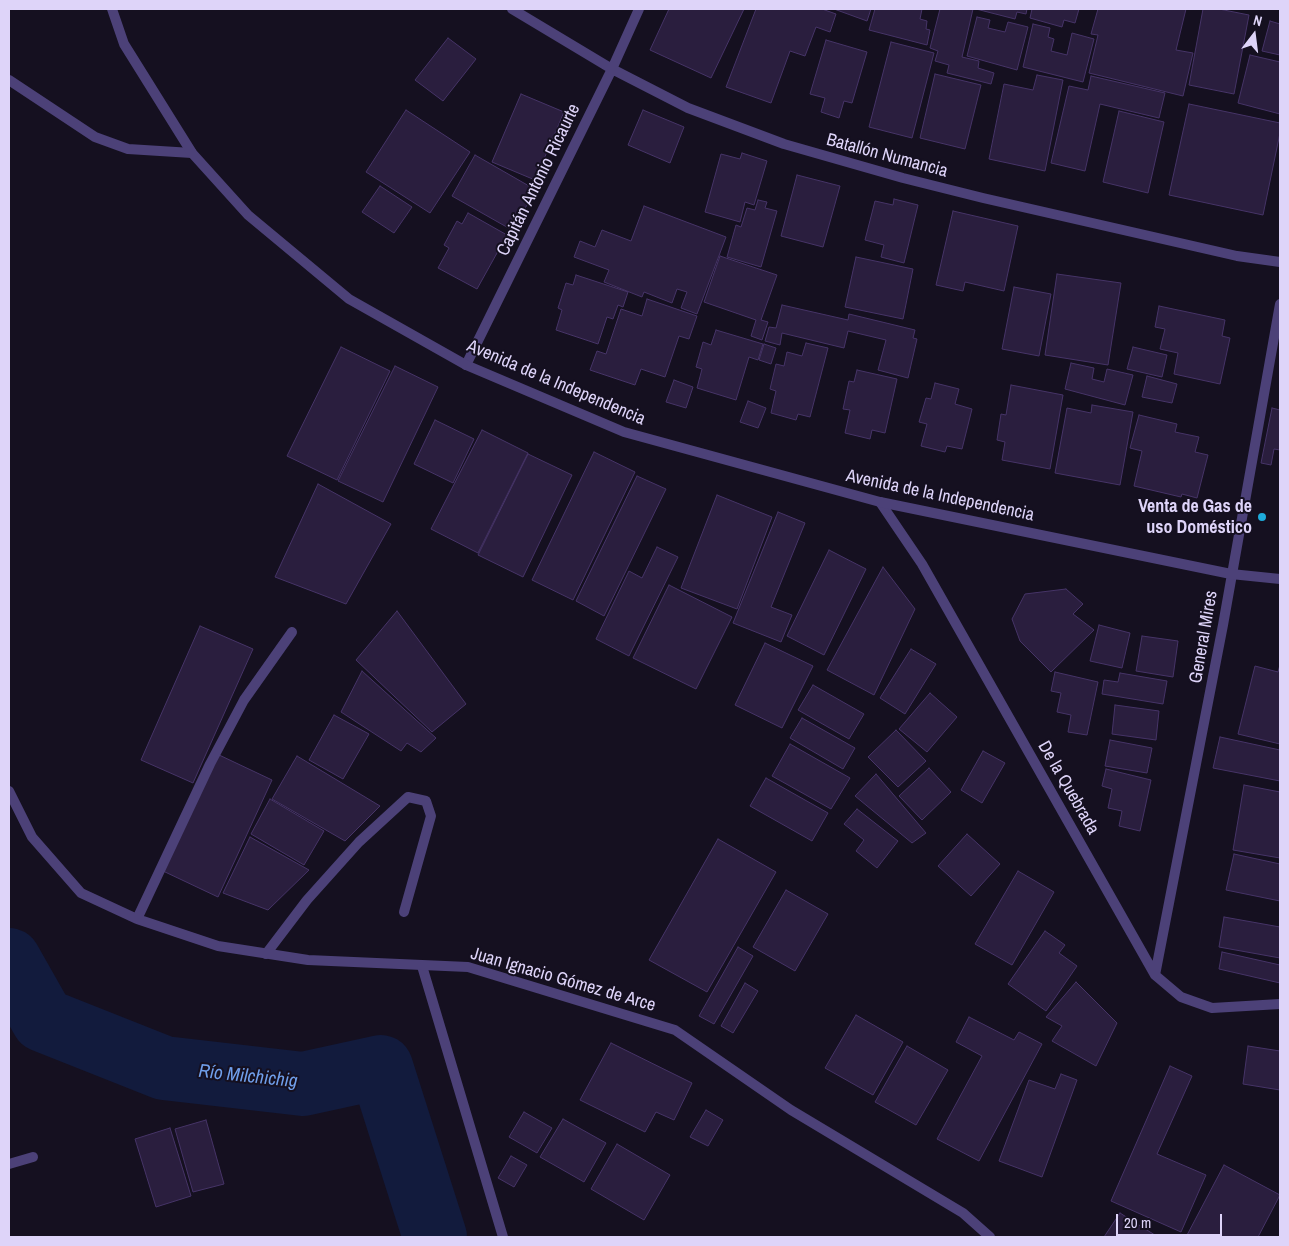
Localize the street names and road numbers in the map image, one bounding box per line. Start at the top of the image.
street label: Capitán Antonio Ricaurte [493,100,585,260]
street label: Batallón Numancia [824,129,950,183]
street label: Avenida de la Independencia [464,336,648,430]
street label: Avenida de la Independencia [844,465,1036,527]
street label: General Mires [1185,589,1223,685]
street label: De la Quebrada [1033,737,1103,839]
street label: Juan Ignacio Gómez de Arce [468,943,658,1017]

